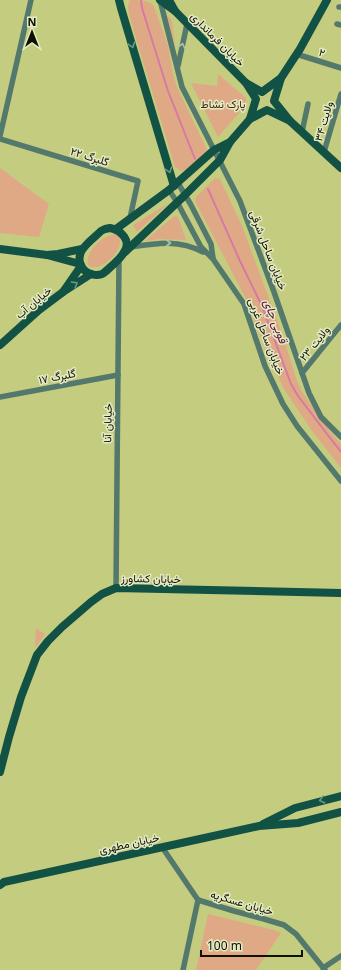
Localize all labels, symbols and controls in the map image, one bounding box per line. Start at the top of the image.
street label: خیابان فرمانداری [188,9,248,69]
north arrow [12,12,52,52]
text: N [28,14,36,29]
one-way arrow [127,41,136,48]
one-way arrow [178,43,186,49]
street label: ۲ [317,44,327,60]
park label: پارک نشاط [201,96,246,112]
street label: ولایت ۳۴ [310,99,336,143]
street label: گلبرگ ۲۲ [69,143,111,169]
one-way arrow [164,166,173,173]
street label: خیابان ساحل شرقی [247,208,291,292]
one-way arrow [165,239,171,247]
street label: خیابان آب [12,282,54,322]
one-way arrow [71,282,78,289]
street label: خیابان ساحل غربی [245,296,289,376]
water label: قوبی چای [260,296,293,347]
street label: ولایت ۲۳ [295,322,333,364]
street label: گلبرگ ۱۷ [37,365,77,387]
street label: خیابان آنا [99,403,115,443]
street label: خیابان کشاورز [120,570,181,586]
one-way arrow [319,796,326,804]
street label: خیابان مطهری [97,829,161,857]
street label: خیابان عسگریه [209,886,275,918]
scale bar [201,932,302,958]
text: 100 m [207,937,242,954]

